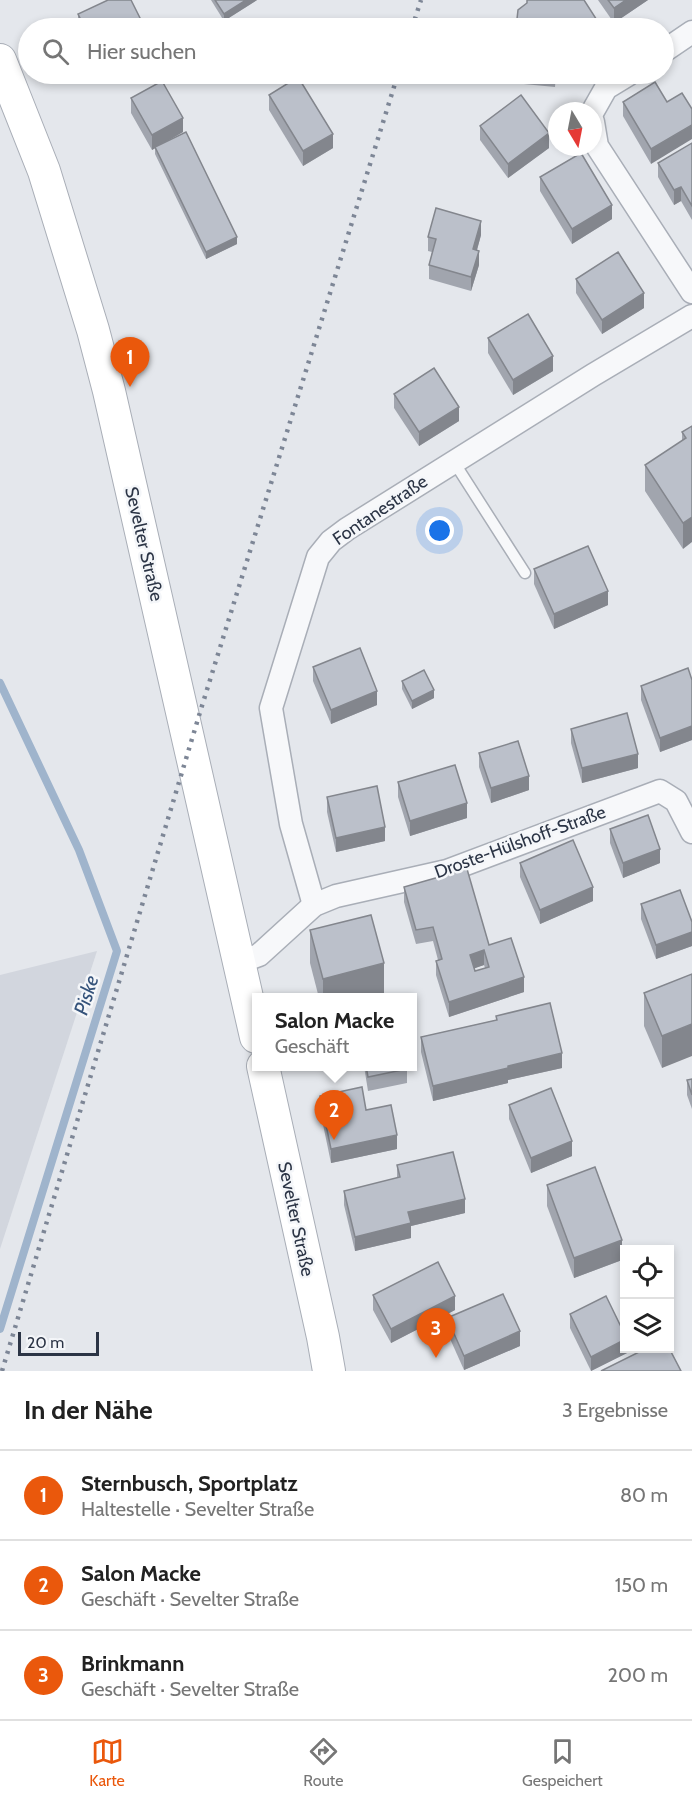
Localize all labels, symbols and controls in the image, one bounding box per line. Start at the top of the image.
search box [18,18,674,84]
icon: search [39,35,72,68]
text: Hier suchen [87,38,196,65]
north arrow [548,102,602,156]
pin: 1 [110,338,150,387]
street label: Fontanestraße [328,470,432,550]
street label: Sevelter Straße [120,485,168,603]
your location [425,516,454,545]
street label: Droste-Hülshoff-Straße [431,801,609,883]
water label: Piske [69,972,103,1018]
popup [252,993,417,1071]
text: Salon Macke [275,1007,394,1034]
text: Geschäft [275,1034,349,1058]
pin: 2 [314,1090,354,1140]
street label: Sevelter Straße [273,1160,319,1278]
map controls [620,1245,674,1353]
button: locate [620,1245,674,1299]
button: layers [620,1299,674,1353]
pin: 3 [416,1308,456,1358]
scale bar [18,1329,99,1356]
text: 20 m [27,1333,64,1352]
text: In der Nähe [24,1394,153,1426]
text: 3 Ergebnisse [562,1398,668,1422]
text: Sternbusch, Sportplatz [81,1470,298,1497]
text: 1 [40,1483,47,1507]
text: 80 m [620,1483,668,1507]
text: Haltestelle · Sevelter Straße [81,1497,314,1521]
text: Salon Macke [81,1560,201,1587]
text: 2 [38,1573,49,1597]
text: 150 m [615,1573,668,1597]
text: Geschäft · Sevelter Straße [81,1587,299,1611]
text: Brinkmann [81,1650,184,1677]
text: 3 [38,1663,49,1687]
text: 200 m [608,1663,668,1687]
text: Geschäft · Sevelter Straße [81,1677,299,1701]
tab: Karte [89,1735,125,1790]
tab: Route [303,1735,343,1790]
tab: Gespeichert [522,1735,603,1790]

